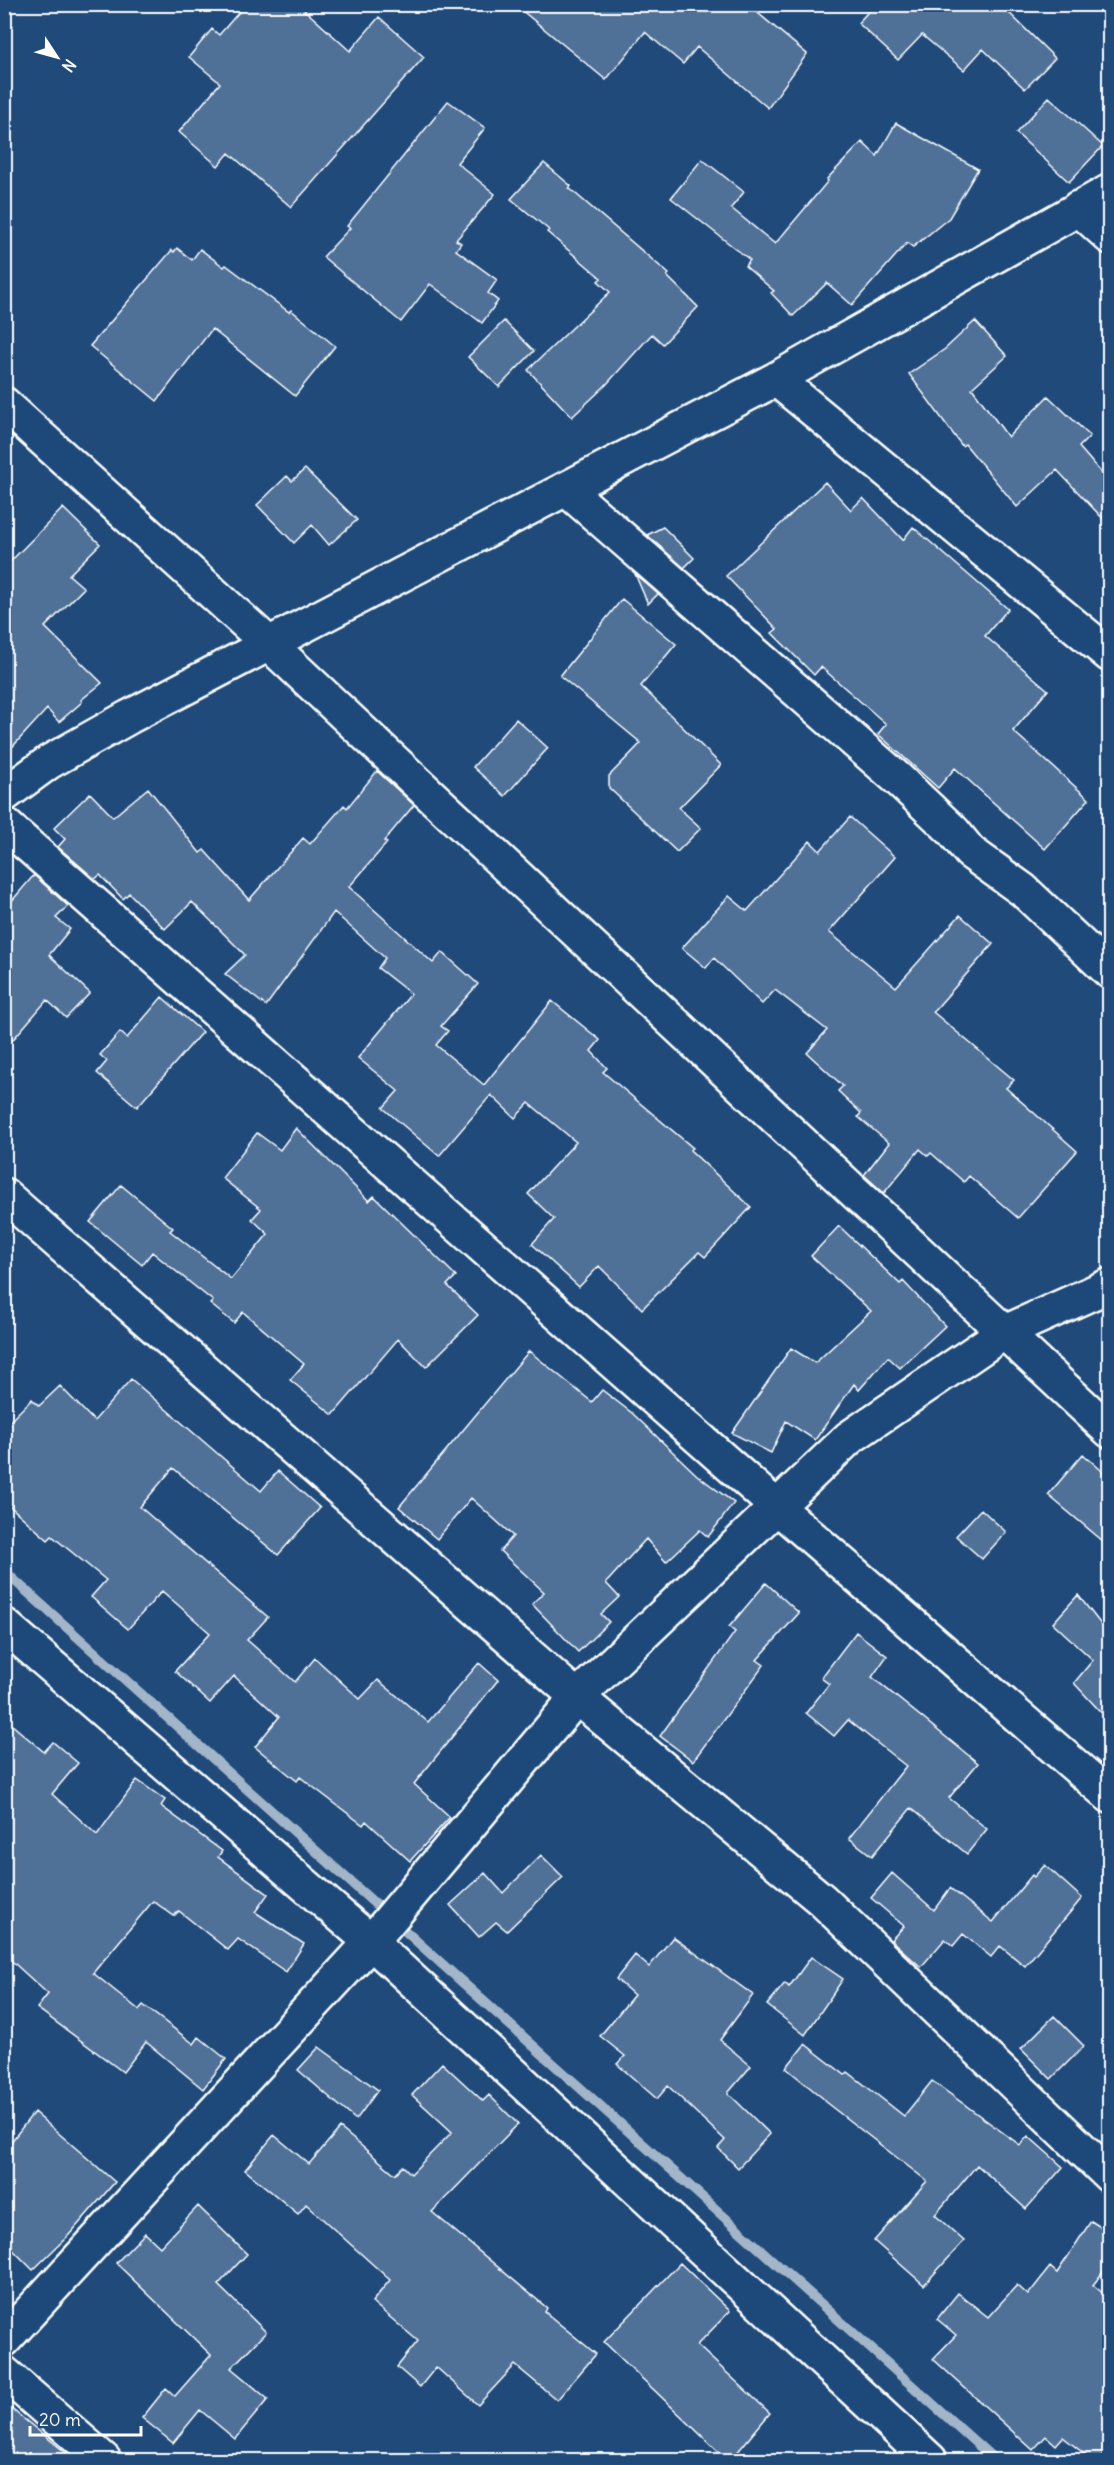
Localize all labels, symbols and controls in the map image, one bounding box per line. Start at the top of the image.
north arrow [27,27,87,87]
text: N [58,55,80,76]
scale bar [30,2399,141,2437]
text: 20 m [39,2408,81,2431]

